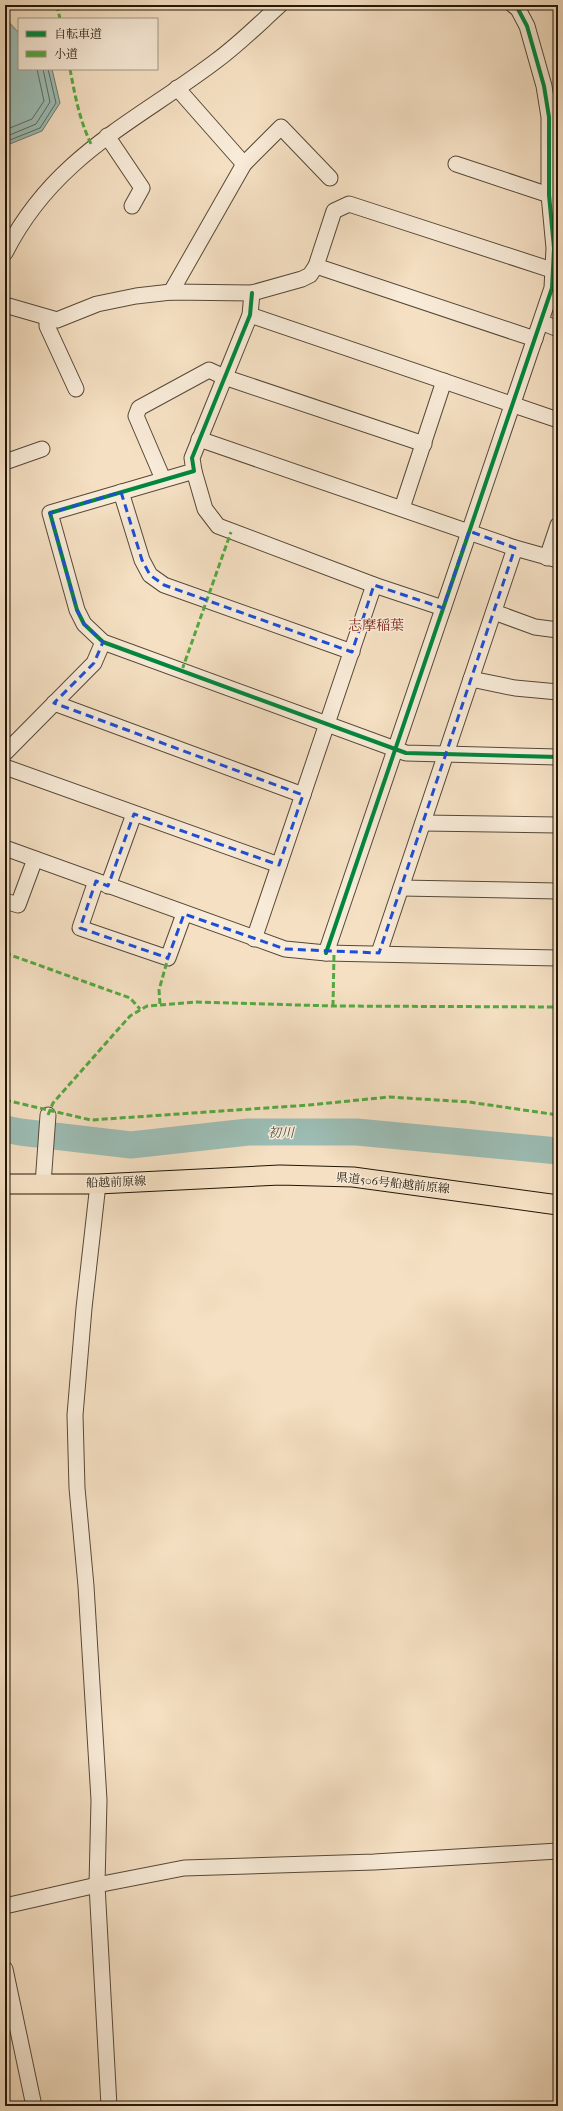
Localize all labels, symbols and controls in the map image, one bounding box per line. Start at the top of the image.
legend [18,18,158,70]
text: 自転車道 [54,27,102,41]
text: 小道 [54,47,78,61]
district label: 志摩稲葉 [348,617,404,634]
water label: 初川 [268,1125,296,1140]
street label: 県道506号船越前原線 [335,1170,451,1196]
street label: 船越前原線 [86,1174,146,1190]

